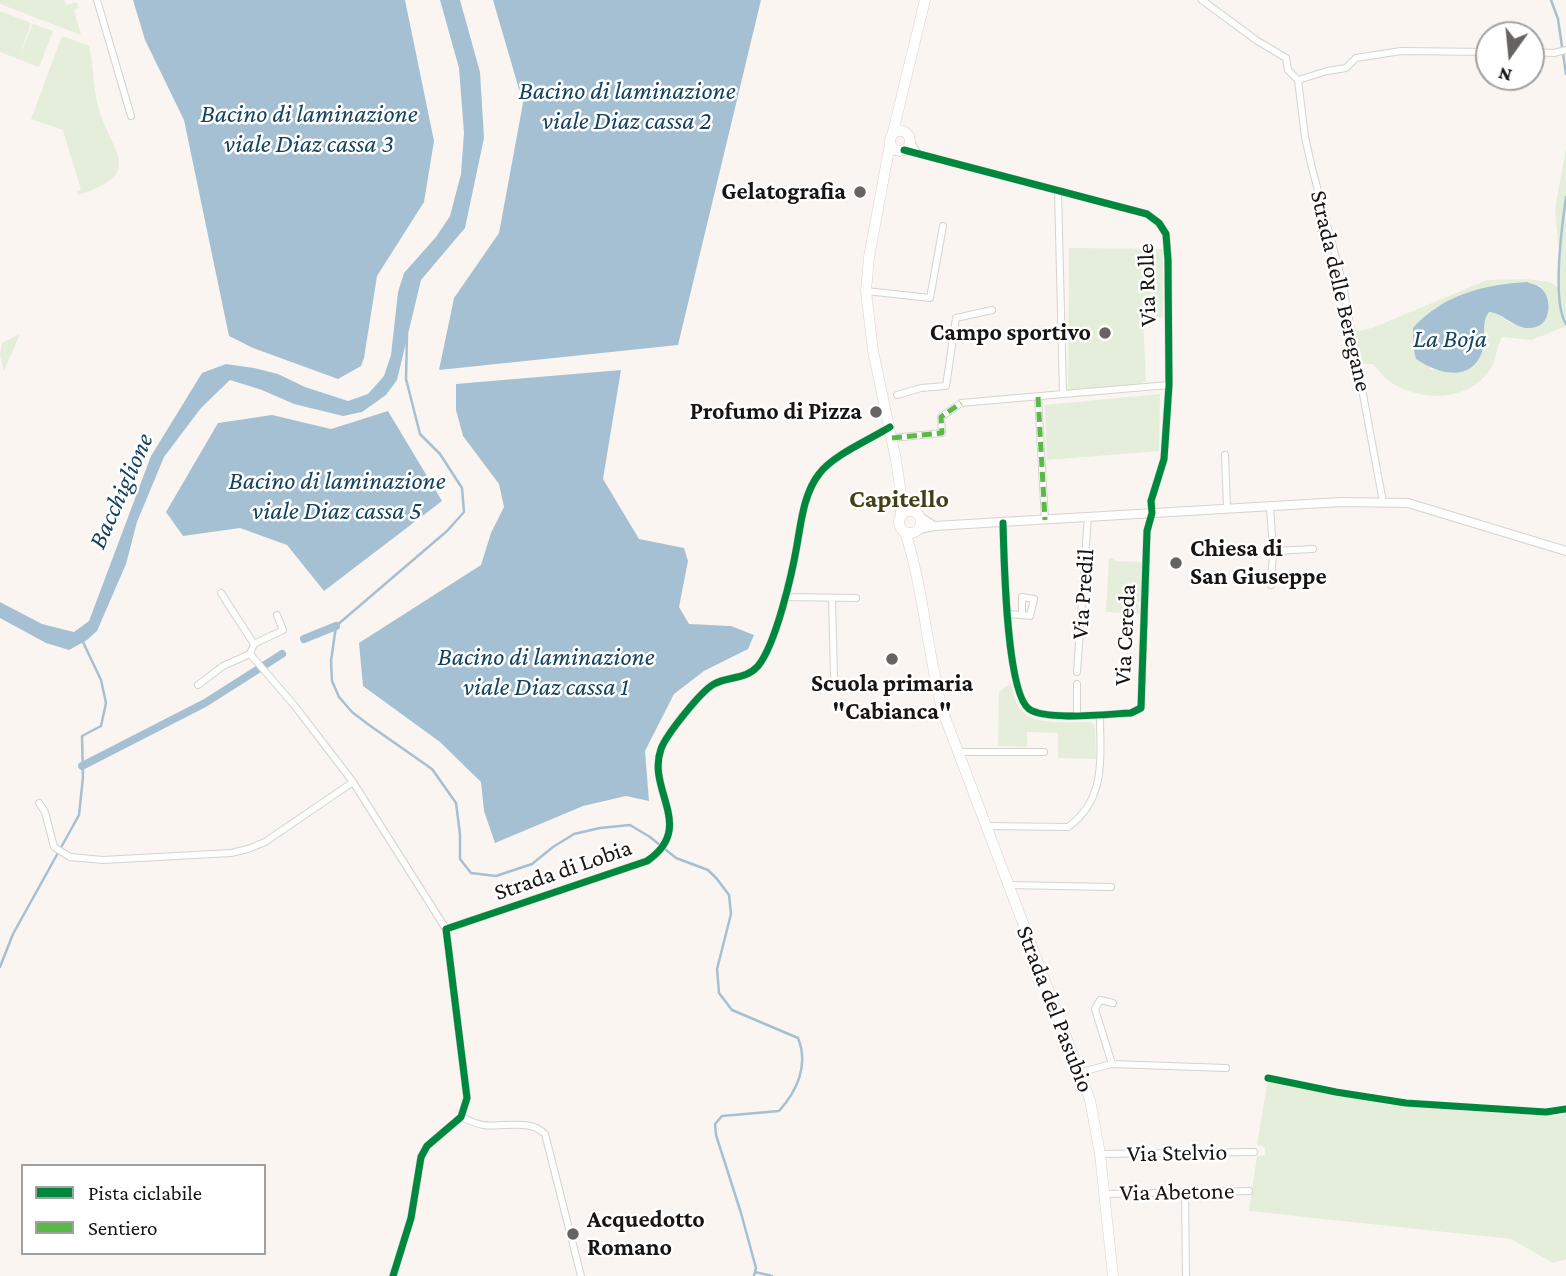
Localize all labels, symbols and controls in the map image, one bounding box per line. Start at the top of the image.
north arrow [1475,21,1545,91]
text: N [1496,63,1514,87]
water label: Bacino di laminazione viale Diaz cassa 2 [519,75,735,136]
water label: Bacino di laminazione viale Diaz cassa 3 [201,98,417,160]
place label: Gelatografia [721,178,846,206]
marker: Gelatografia [852,184,868,200]
street label: Strada delle Beregane [1304,188,1378,394]
street label: Via Rolle [1131,243,1163,327]
place label: Campo sportivo [930,319,1091,347]
water label: La Boja [1413,323,1487,355]
marker: Campo sportivo [1097,325,1113,341]
place label: Profumo di Pizza [690,398,862,426]
marker: Profumo di Pizza [868,404,884,420]
water label: Bacchiglione [82,428,160,554]
water label: Bacino di laminazione viale Diaz cassa 5 [229,465,445,526]
district label: Capitello [849,483,949,515]
place label: Chiesa di San Giuseppe [1190,535,1327,591]
street label: Via Predil [1065,548,1101,640]
marker: Chiesa di San Giuseppe [1168,555,1184,571]
street label: Via Cereda [1108,583,1142,687]
water label: Bacino di laminazione viale Diaz cassa 1 [438,641,654,702]
marker: Scuola primaria "Cabianca" [884,651,900,667]
place label: Scuola primaria "Cabianca" [811,670,973,726]
street label: Strada di Lobia [490,833,636,907]
street label: Strada del Pasubio [1010,922,1100,1096]
street label: Via Stelvio [1127,1138,1227,1168]
legend [21,1164,266,1255]
street label: Via Abetone [1119,1177,1235,1207]
text: Pista ciclabile [88,1181,202,1205]
place label: Acquedotto Romano [587,1206,705,1262]
text: Sentiero [88,1216,157,1240]
marker: Acquedotto Romano [565,1226,581,1242]

